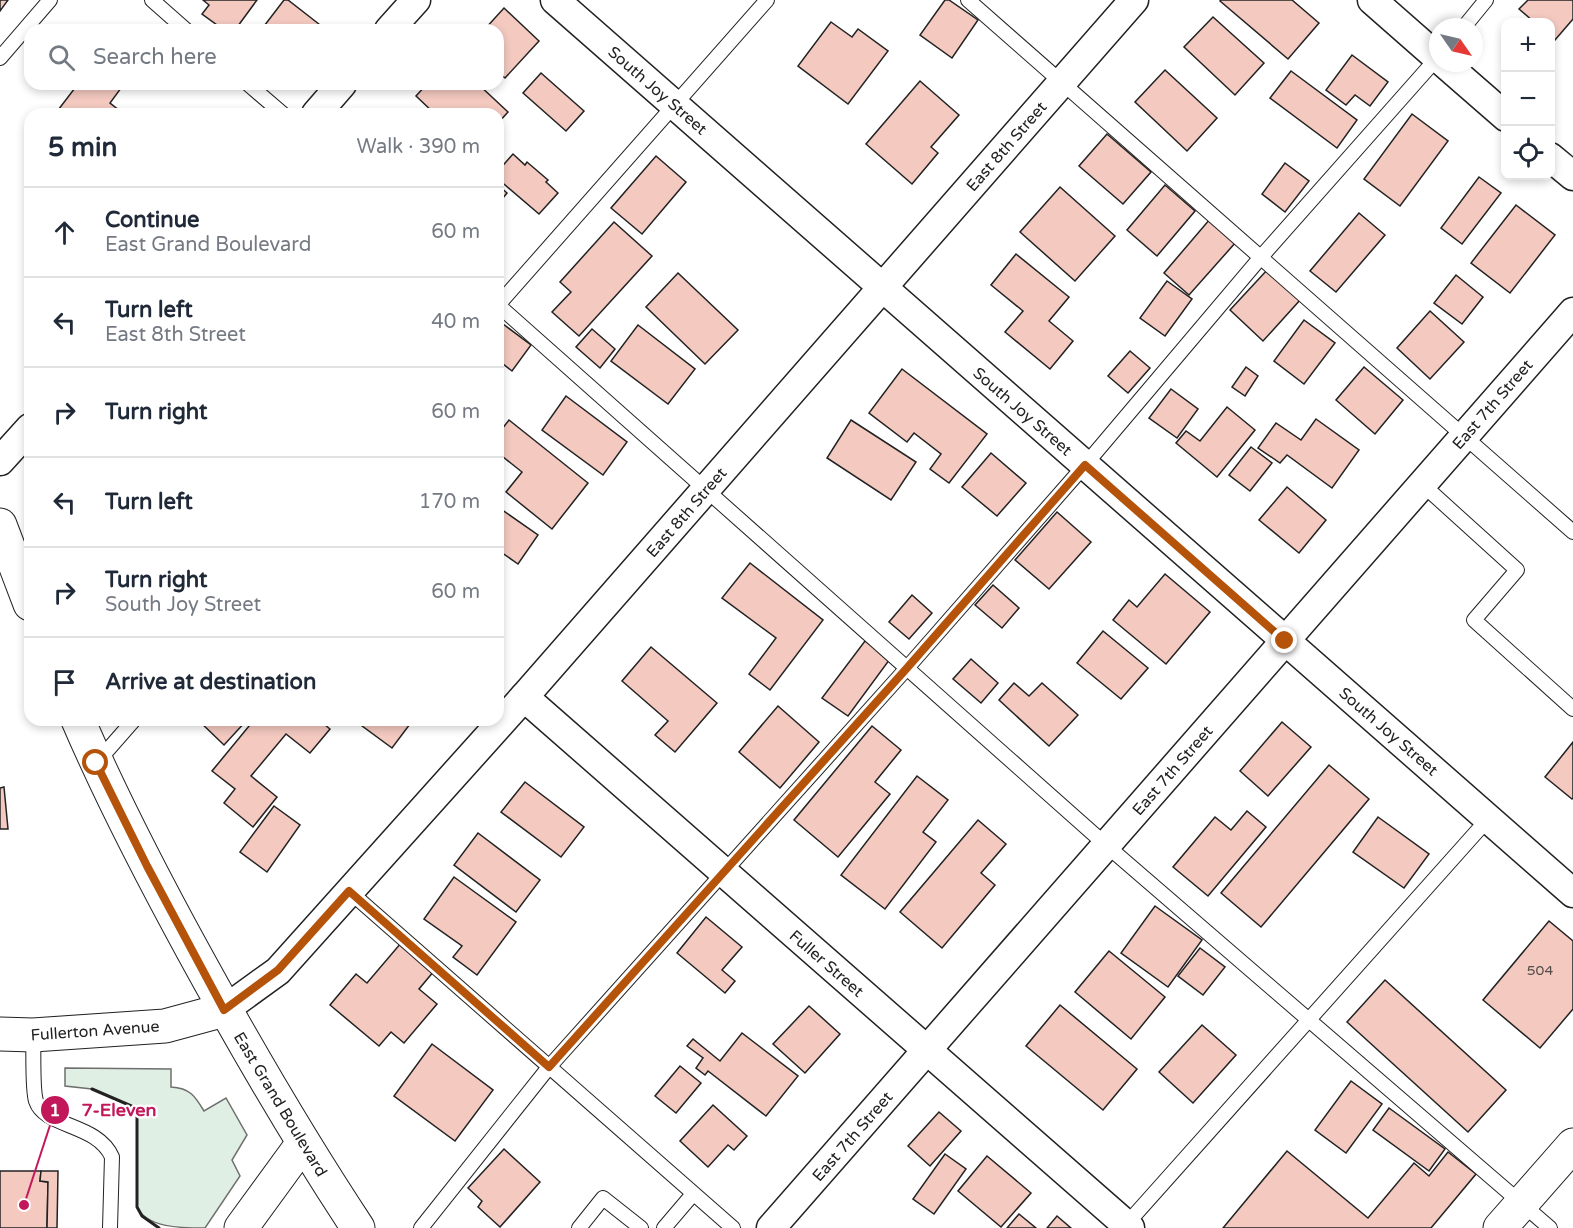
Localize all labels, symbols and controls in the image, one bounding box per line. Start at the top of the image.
north arrow [1429,18,1483,72]
map controls [1501,18,1555,180]
button: + [1501,18,1555,72]
search box [24,24,504,90]
icon: search [45,41,78,74]
street label: South Joy Street [604,42,711,139]
text: Search here [93,44,217,70]
button: − [1501,72,1555,126]
street label: East 8th Street [962,98,1051,196]
button: locate [1501,126,1555,180]
text: 5 min [48,132,117,163]
text: Walk · 390 m [357,135,480,159]
text: Continue [105,207,200,233]
icon: ahead [48,216,81,249]
text: 60 m [431,220,480,244]
text: East Grand Boulevard [105,233,311,257]
text: Turn left [105,297,193,323]
icon: left [48,306,81,339]
text: 40 m [431,310,480,334]
text: East 8th Street [105,323,246,347]
street label: East 7th Street [1448,356,1537,454]
street label: South Joy Street [969,363,1076,460]
icon: right [48,396,81,429]
text: Turn right [105,399,207,425]
text: 60 m [431,400,480,424]
street label: East 8th Street [642,464,731,562]
icon: left [48,486,81,519]
text: Turn left [105,489,193,515]
text: 170 m [419,490,480,514]
text: Turn right [105,567,207,593]
icon: right [48,576,81,609]
text: 60 m [431,580,480,604]
text: South Joy Street [105,593,261,617]
route end [1271,627,1297,653]
icon: arrive [48,666,81,699]
text: Arrive at destination [105,669,316,695]
street label: South Joy Street [1335,683,1442,780]
street label: East 7th Street [1128,722,1217,820]
route start [82,749,108,775]
street label: Fuller Street [785,926,868,1001]
house number: 504 [1527,962,1553,979]
street label: Fullerton Avenue [30,1017,160,1045]
street label: East Grand Boulevard [229,1029,331,1180]
street label: East 7th Street [808,1088,897,1186]
callout: 7-Eleven [40,1092,169,1128]
text: 1 [49,1099,61,1121]
text: 7-Eleven [82,1099,156,1121]

